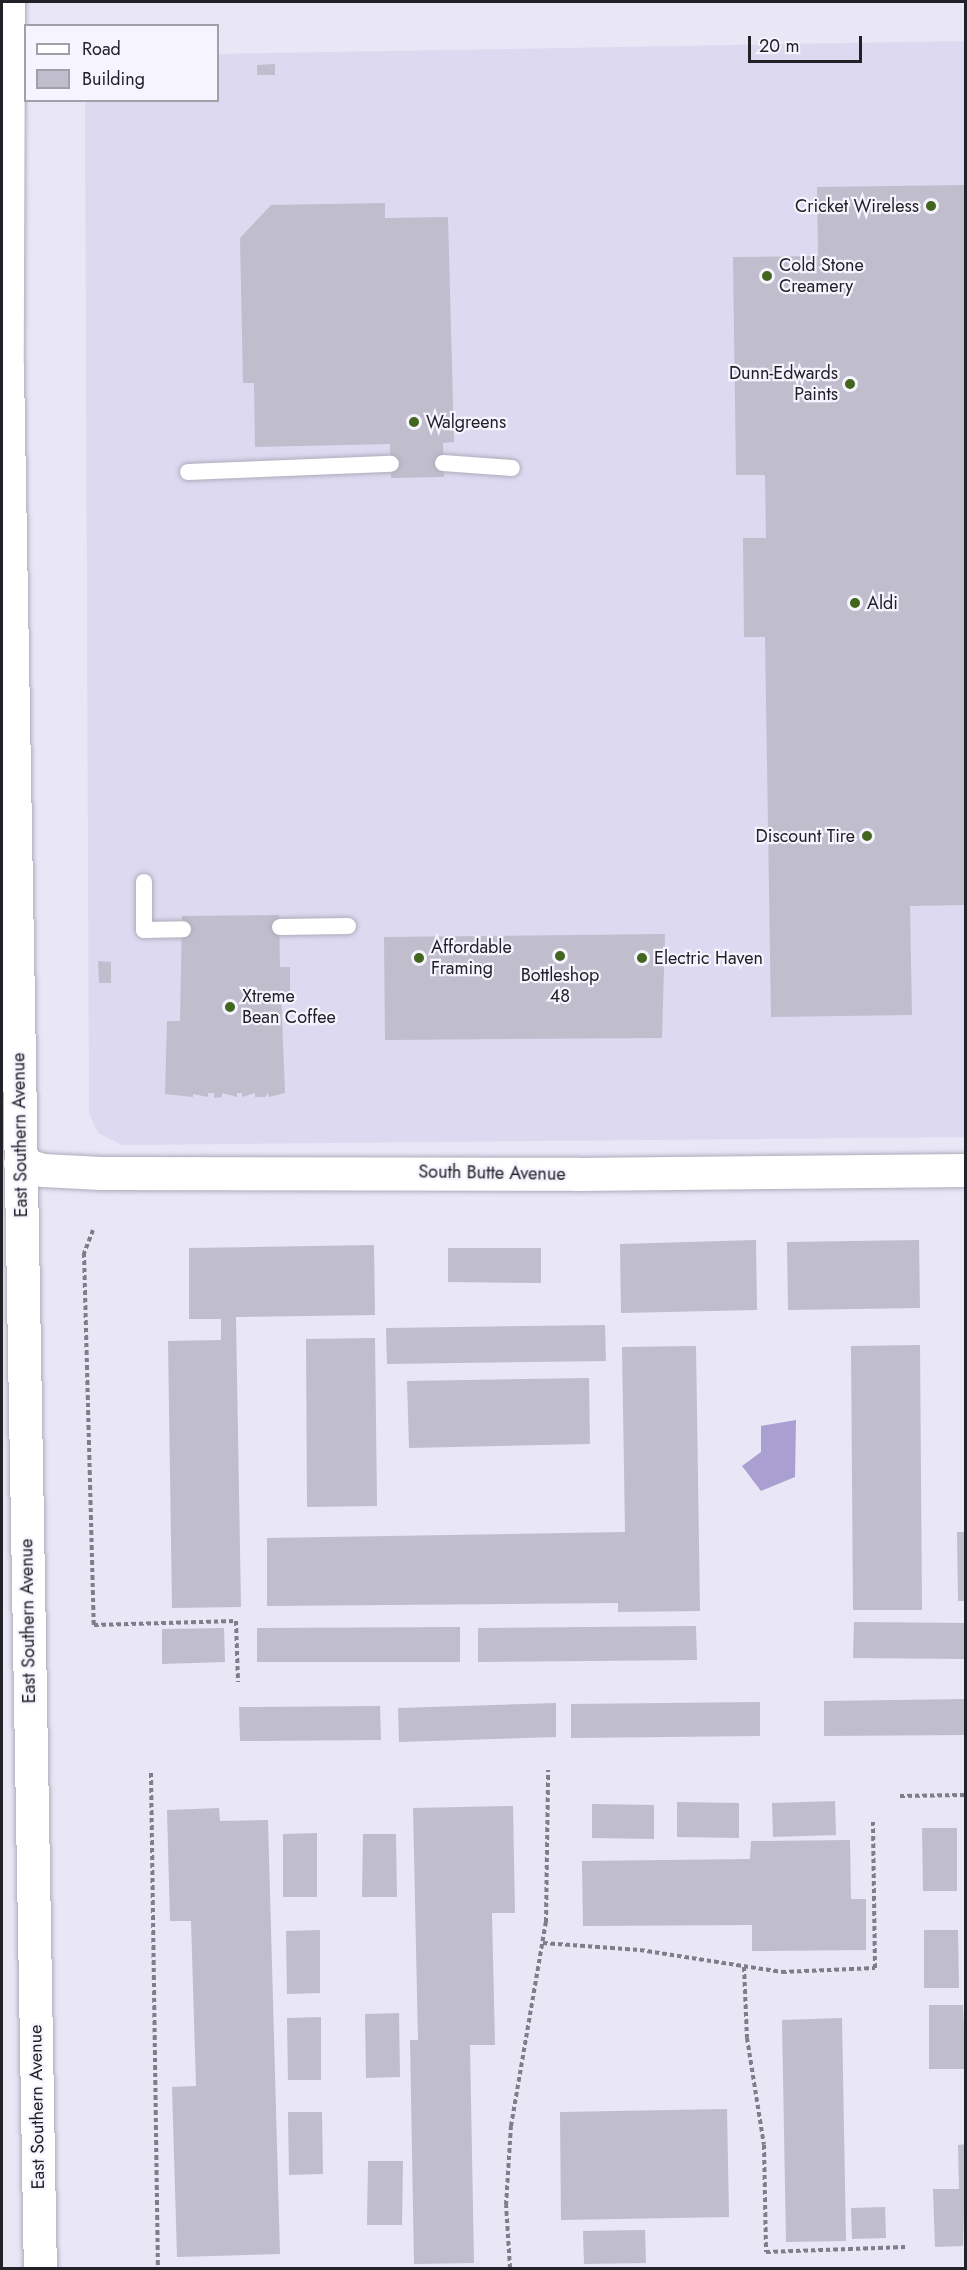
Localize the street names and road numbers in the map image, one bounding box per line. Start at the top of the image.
street label: East Southern Avenue [8,1052,32,1218]
street label: South Butte Avenue [418,1161,566,1185]
street label: East Southern Avenue [16,1538,40,1704]
street label: East Southern Avenue [25,2024,49,2190]

